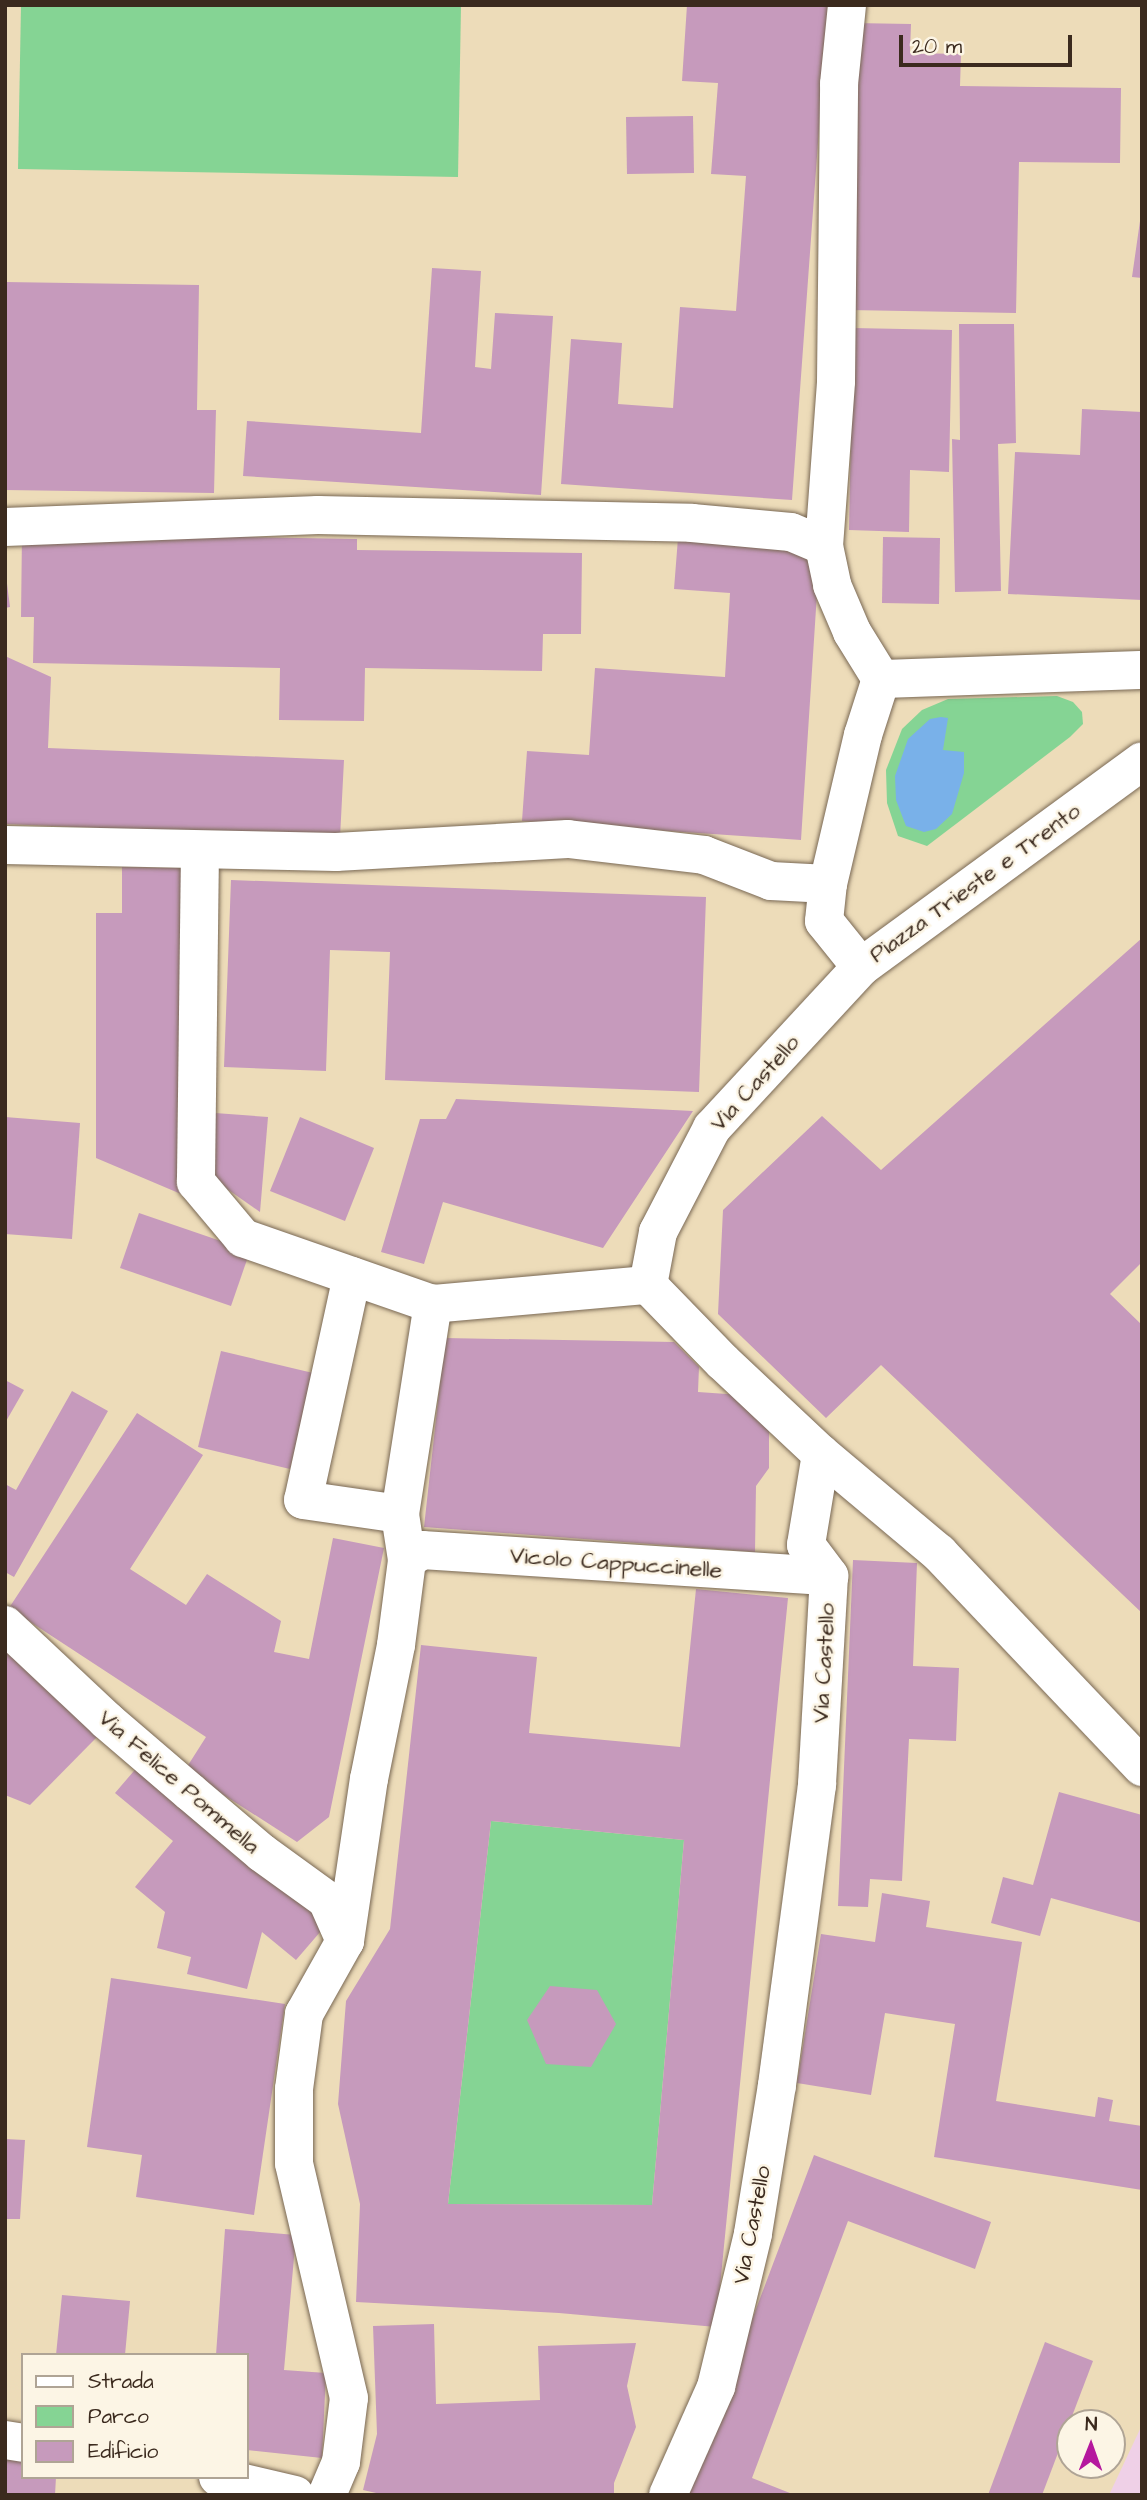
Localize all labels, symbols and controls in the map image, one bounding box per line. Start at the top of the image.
scale bar [902,21,1075,65]
text: 20 m [912,32,962,61]
street label: Piazza Trieste e Trento [864,797,1086,969]
street label: Via Castello [705,1029,805,1137]
street label: Vicolo Cappuccinelle [509,1542,723,1584]
street label: Via Castello [807,1602,841,1724]
street label: Via Felice Pommella [92,1704,266,1860]
street label: Via Castello [727,2163,777,2287]
legend [21,2353,248,2479]
text: Strada [88,2367,154,2396]
text: Parco [88,2402,149,2431]
north arrow [1056,2409,1126,2479]
text: N [1085,2411,1098,2438]
text: Edificio [88,2437,158,2466]

